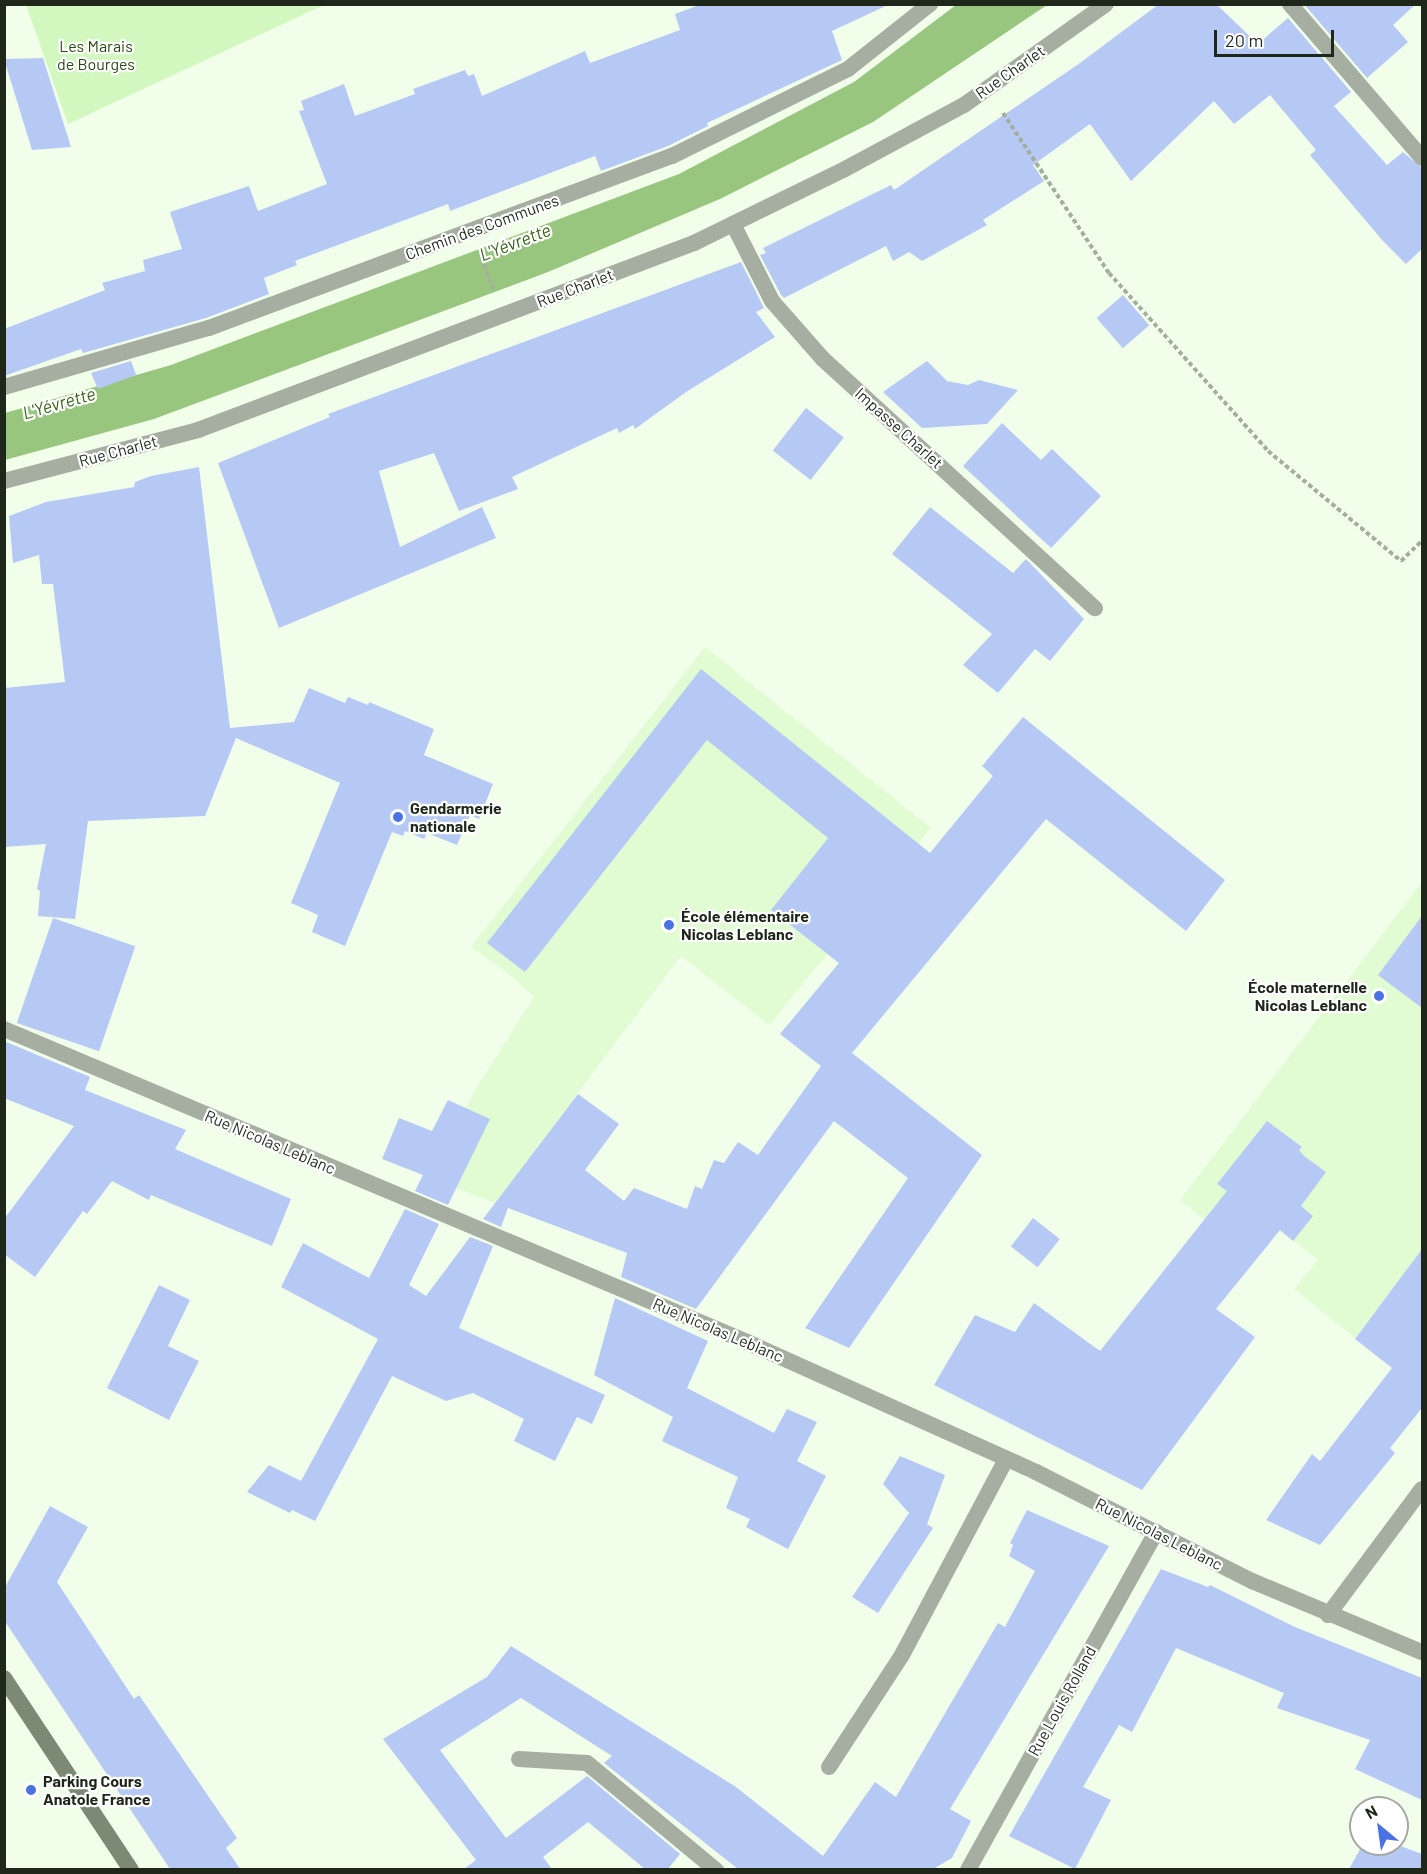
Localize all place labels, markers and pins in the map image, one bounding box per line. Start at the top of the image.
place label: Gendarmerie nationale [410,798,502,836]
marker: Gendarmerie nationale [391,810,405,824]
place label: École élémentaire Nicolas Leblanc [681,906,809,944]
marker: École élémentaire Nicolas Leblanc [662,918,676,932]
place label: École maternelle Nicolas Leblanc [1248,977,1367,1015]
marker: École maternelle Nicolas Leblanc [1372,989,1386,1003]
place label: Parking Cours Anatole France [43,1771,150,1809]
marker: Parking Cours Anatole France [24,1783,38,1797]

